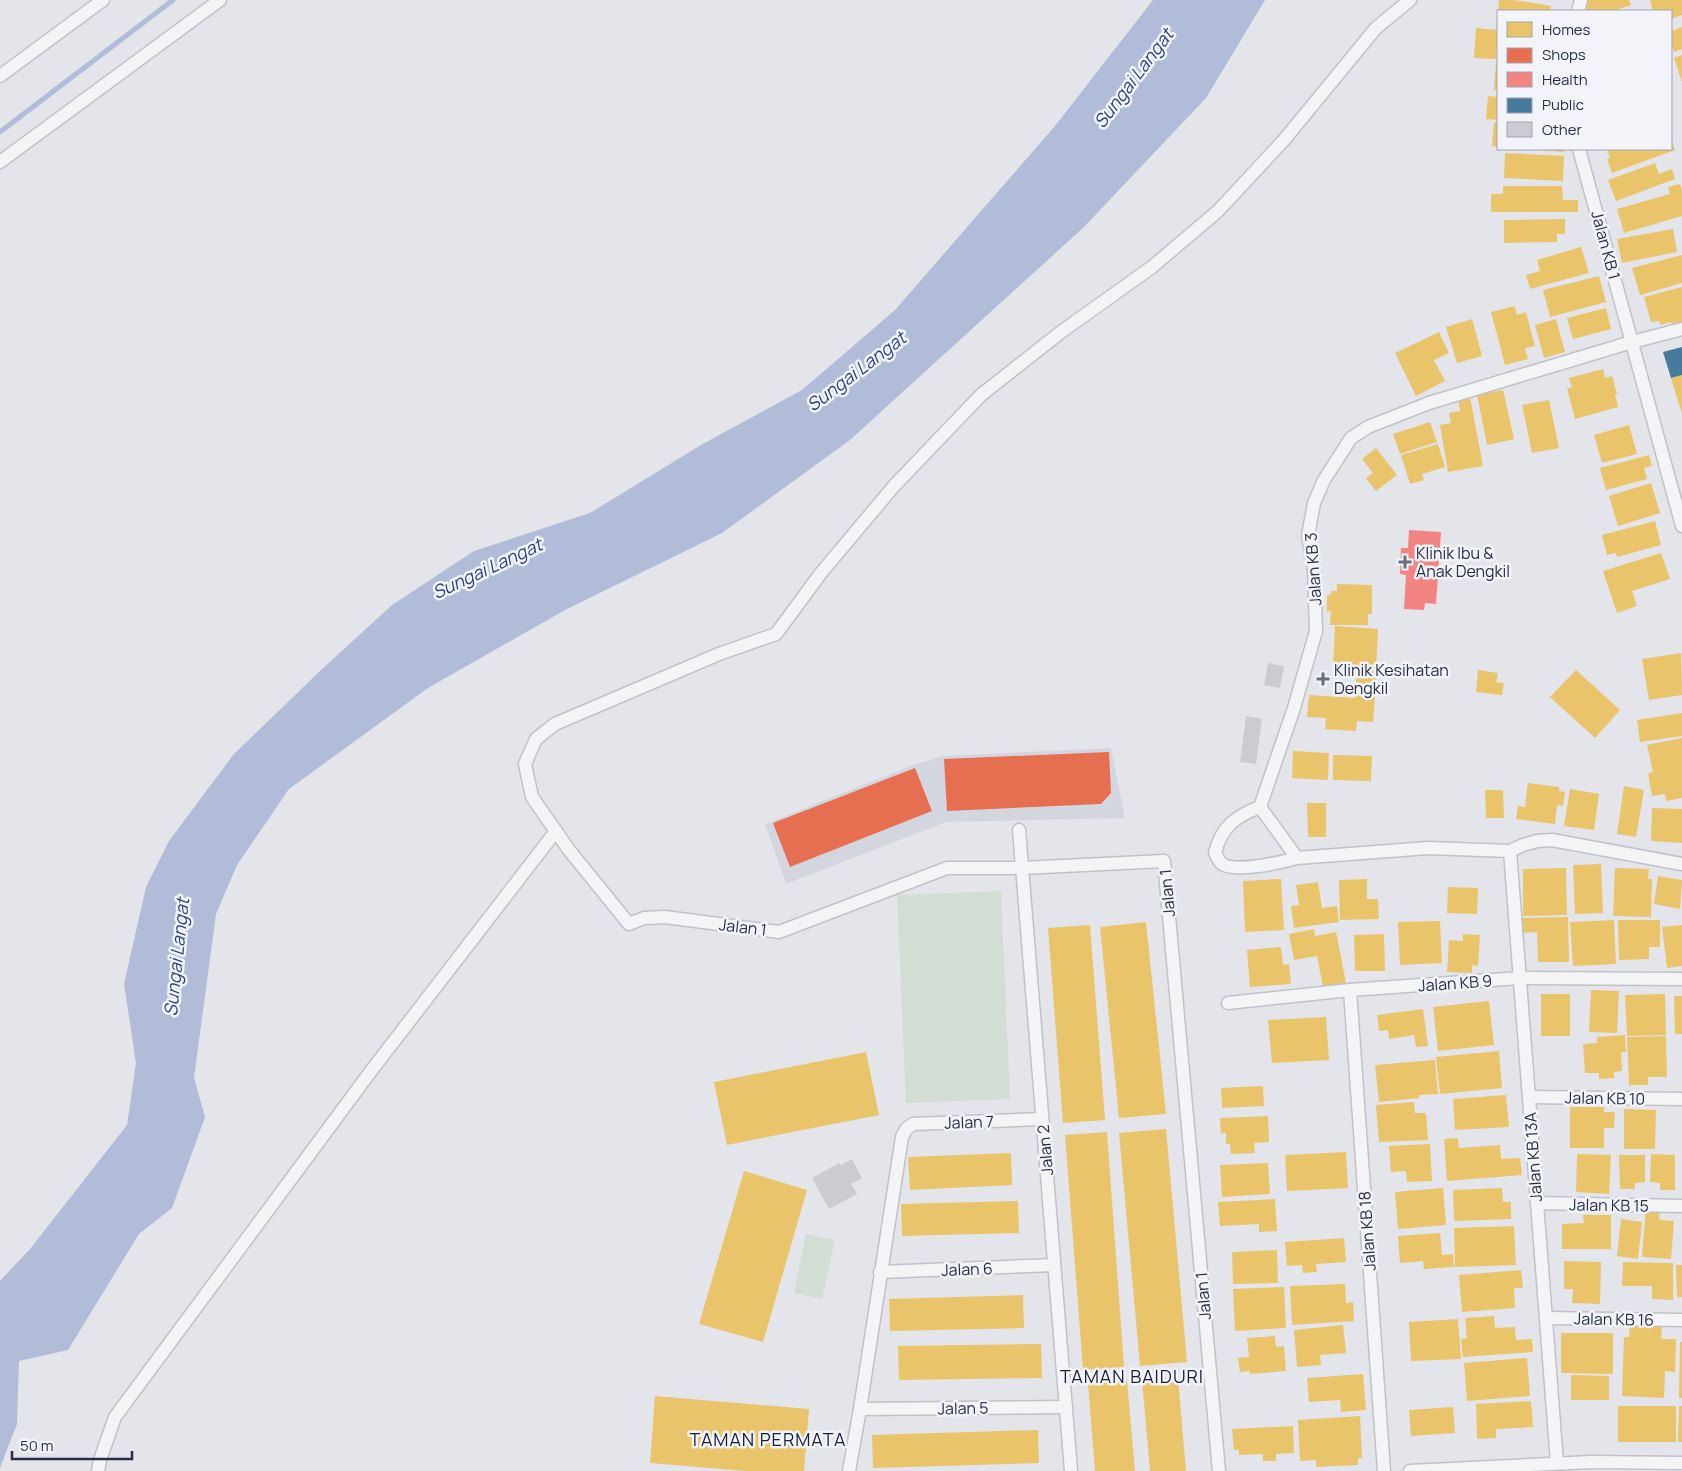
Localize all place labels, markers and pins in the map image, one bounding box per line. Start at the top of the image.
place label: Klinik Ibu & Anak Dengkil [1416,542,1510,582]
marker: Klinik Ibu & Anak Dengkil [1398,555,1412,569]
place label: Klinik Kesihatan Dengkil [1334,659,1449,699]
marker: Klinik Kesihatan Dengkil [1316,672,1330,686]

